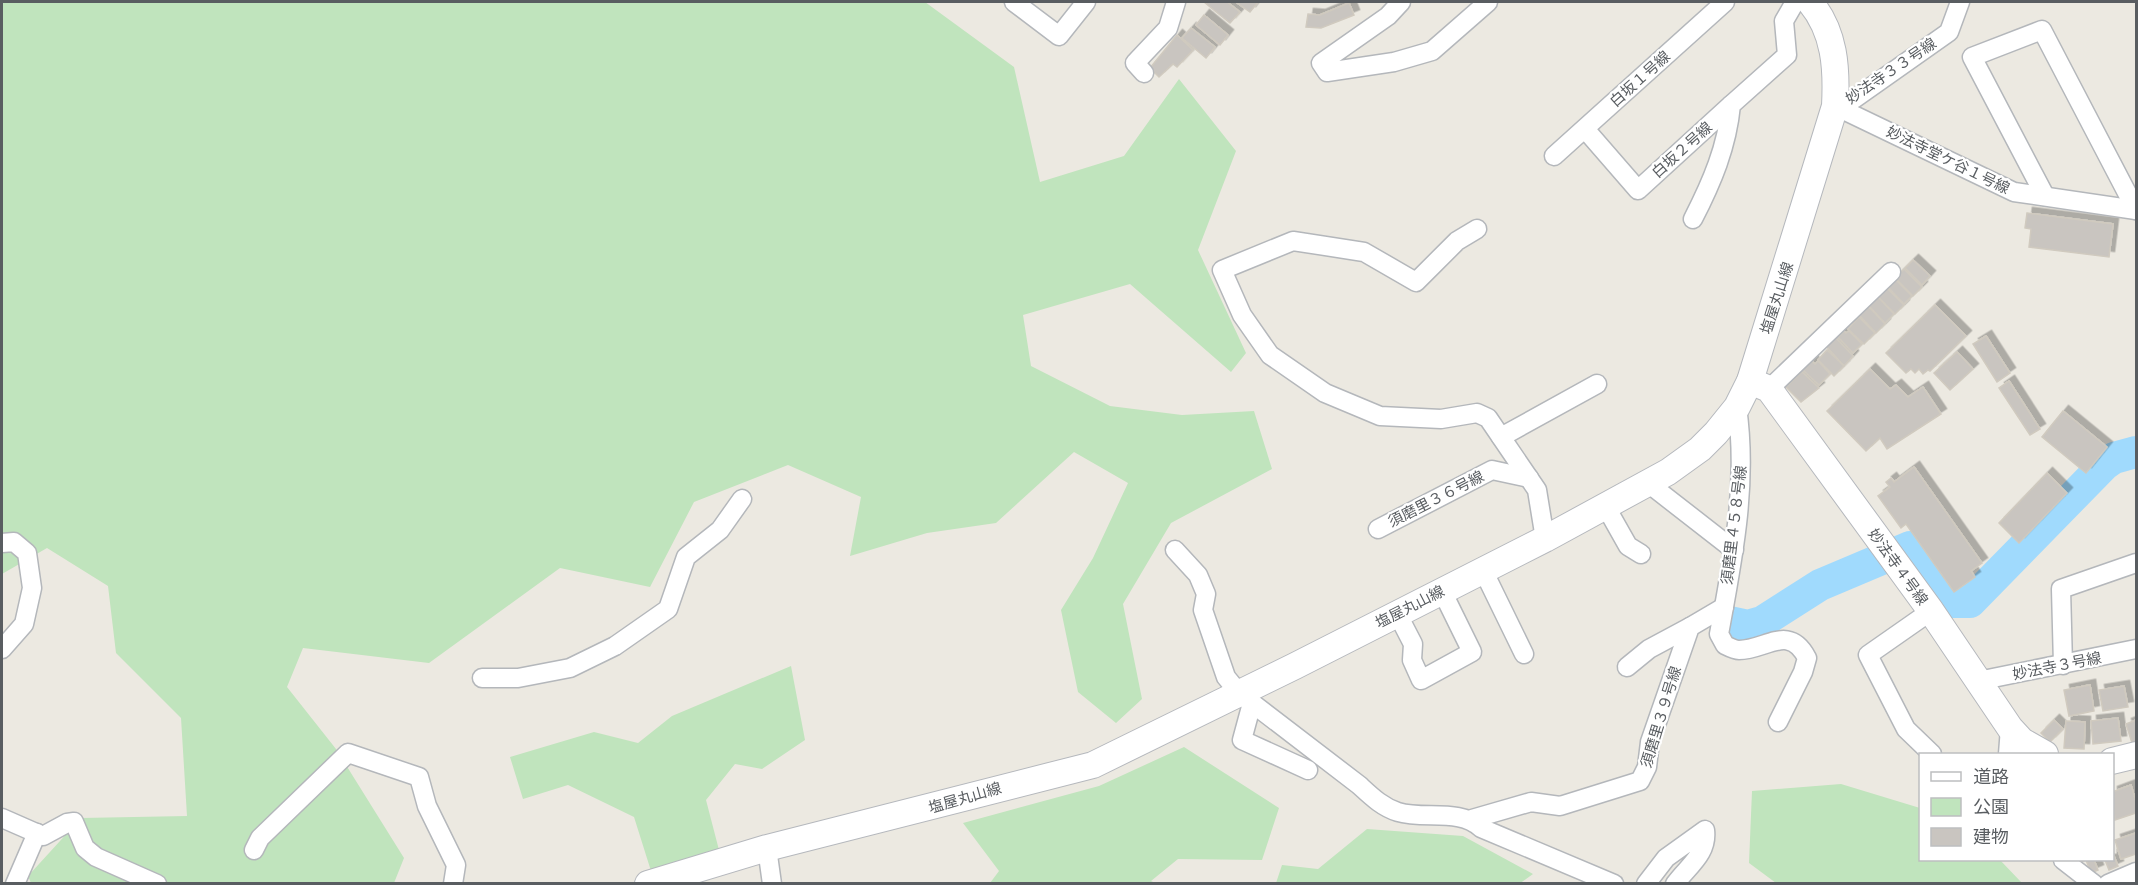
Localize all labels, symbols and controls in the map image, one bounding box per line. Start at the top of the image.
street label: 妙法寺３３号線 [1842,33,1940,109]
street label: 白坂１号線 [1605,46,1675,112]
street label: 白坂２号線 [1647,117,1717,183]
street label: 妙法寺堂ケ谷１号線 [1883,121,2013,199]
street label: 塩屋丸山線 [1756,259,1798,337]
street label: 須磨里４５８号線 [1717,464,1751,586]
street label: 須磨里３６号線 [1385,466,1487,532]
street label: 妙法寺４号線 [1863,525,1933,609]
street label: 塩屋丸山線 [1372,581,1448,633]
street label: 妙法寺３号線 [2011,648,2103,684]
street label: 須磨里３９号線 [1636,664,1686,770]
legend [1919,753,2114,861]
text: 道路 [1973,765,2009,789]
street label: 塩屋丸山線 [926,778,1004,818]
text: 公園 [1973,795,2009,819]
text: 建物 [1973,825,2009,849]

